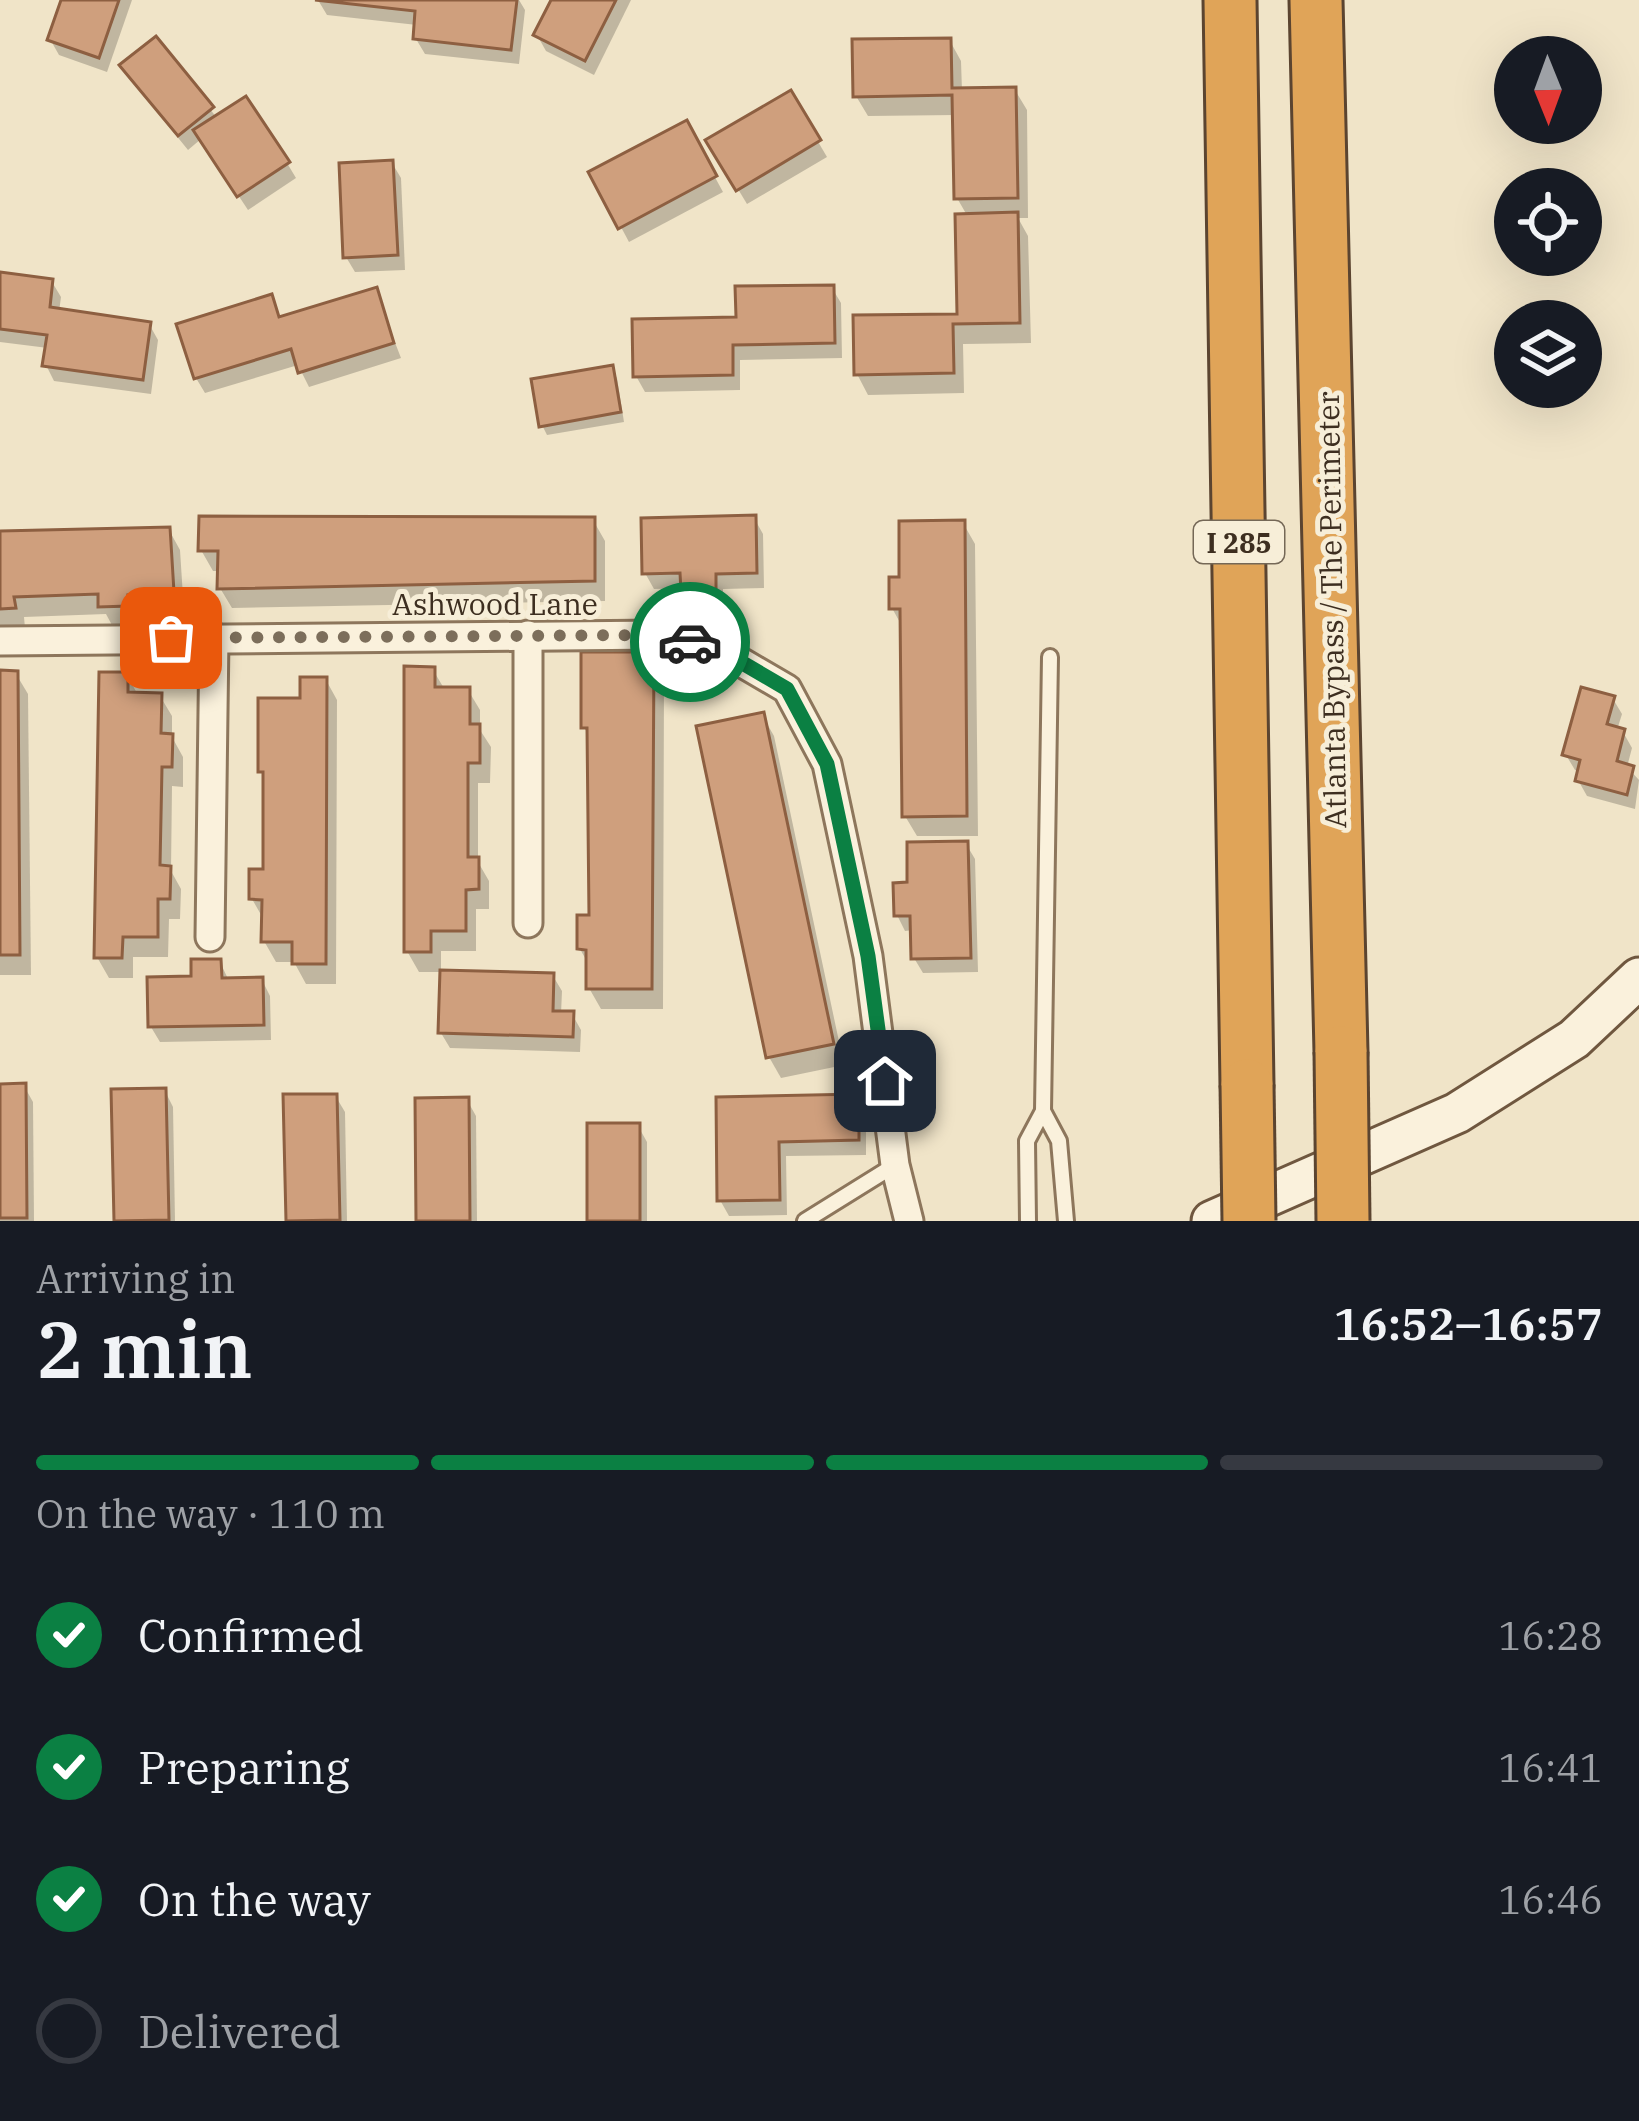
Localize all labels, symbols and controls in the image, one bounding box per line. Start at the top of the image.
north arrow [1494,36,1602,144]
map controls [1494,36,1602,408]
button: locate [1494,168,1602,276]
button: layers [1494,300,1602,408]
street label: Atlanta Bypass / The Perimeter [1308,391,1354,829]
road number: I 285 [1194,521,1284,563]
courier [630,582,750,702]
street label: Ashwood Lane [392,584,598,623]
pin [120,587,222,689]
icon: bag [138,605,204,671]
icon: car [657,609,723,675]
pin [834,1030,936,1132]
icon: home [852,1048,918,1114]
text: Arriving in [36,1253,235,1304]
text: 16:52–16:57 [1334,1294,1603,1352]
text: 2 min [36,1298,253,1399]
text: On the way · 110 m [36,1488,385,1539]
icon: check [36,1602,102,1668]
text: Confirmed [138,1606,364,1664]
text: 16:28 [1498,1610,1603,1661]
icon: check [36,1734,102,1800]
text: Preparing [138,1738,350,1796]
text: 16:41 [1498,1742,1603,1793]
icon: check [36,1866,102,1932]
text: On the way [138,1870,371,1928]
text: 16:46 [1498,1874,1603,1925]
text: Delivered [138,2002,341,2060]

